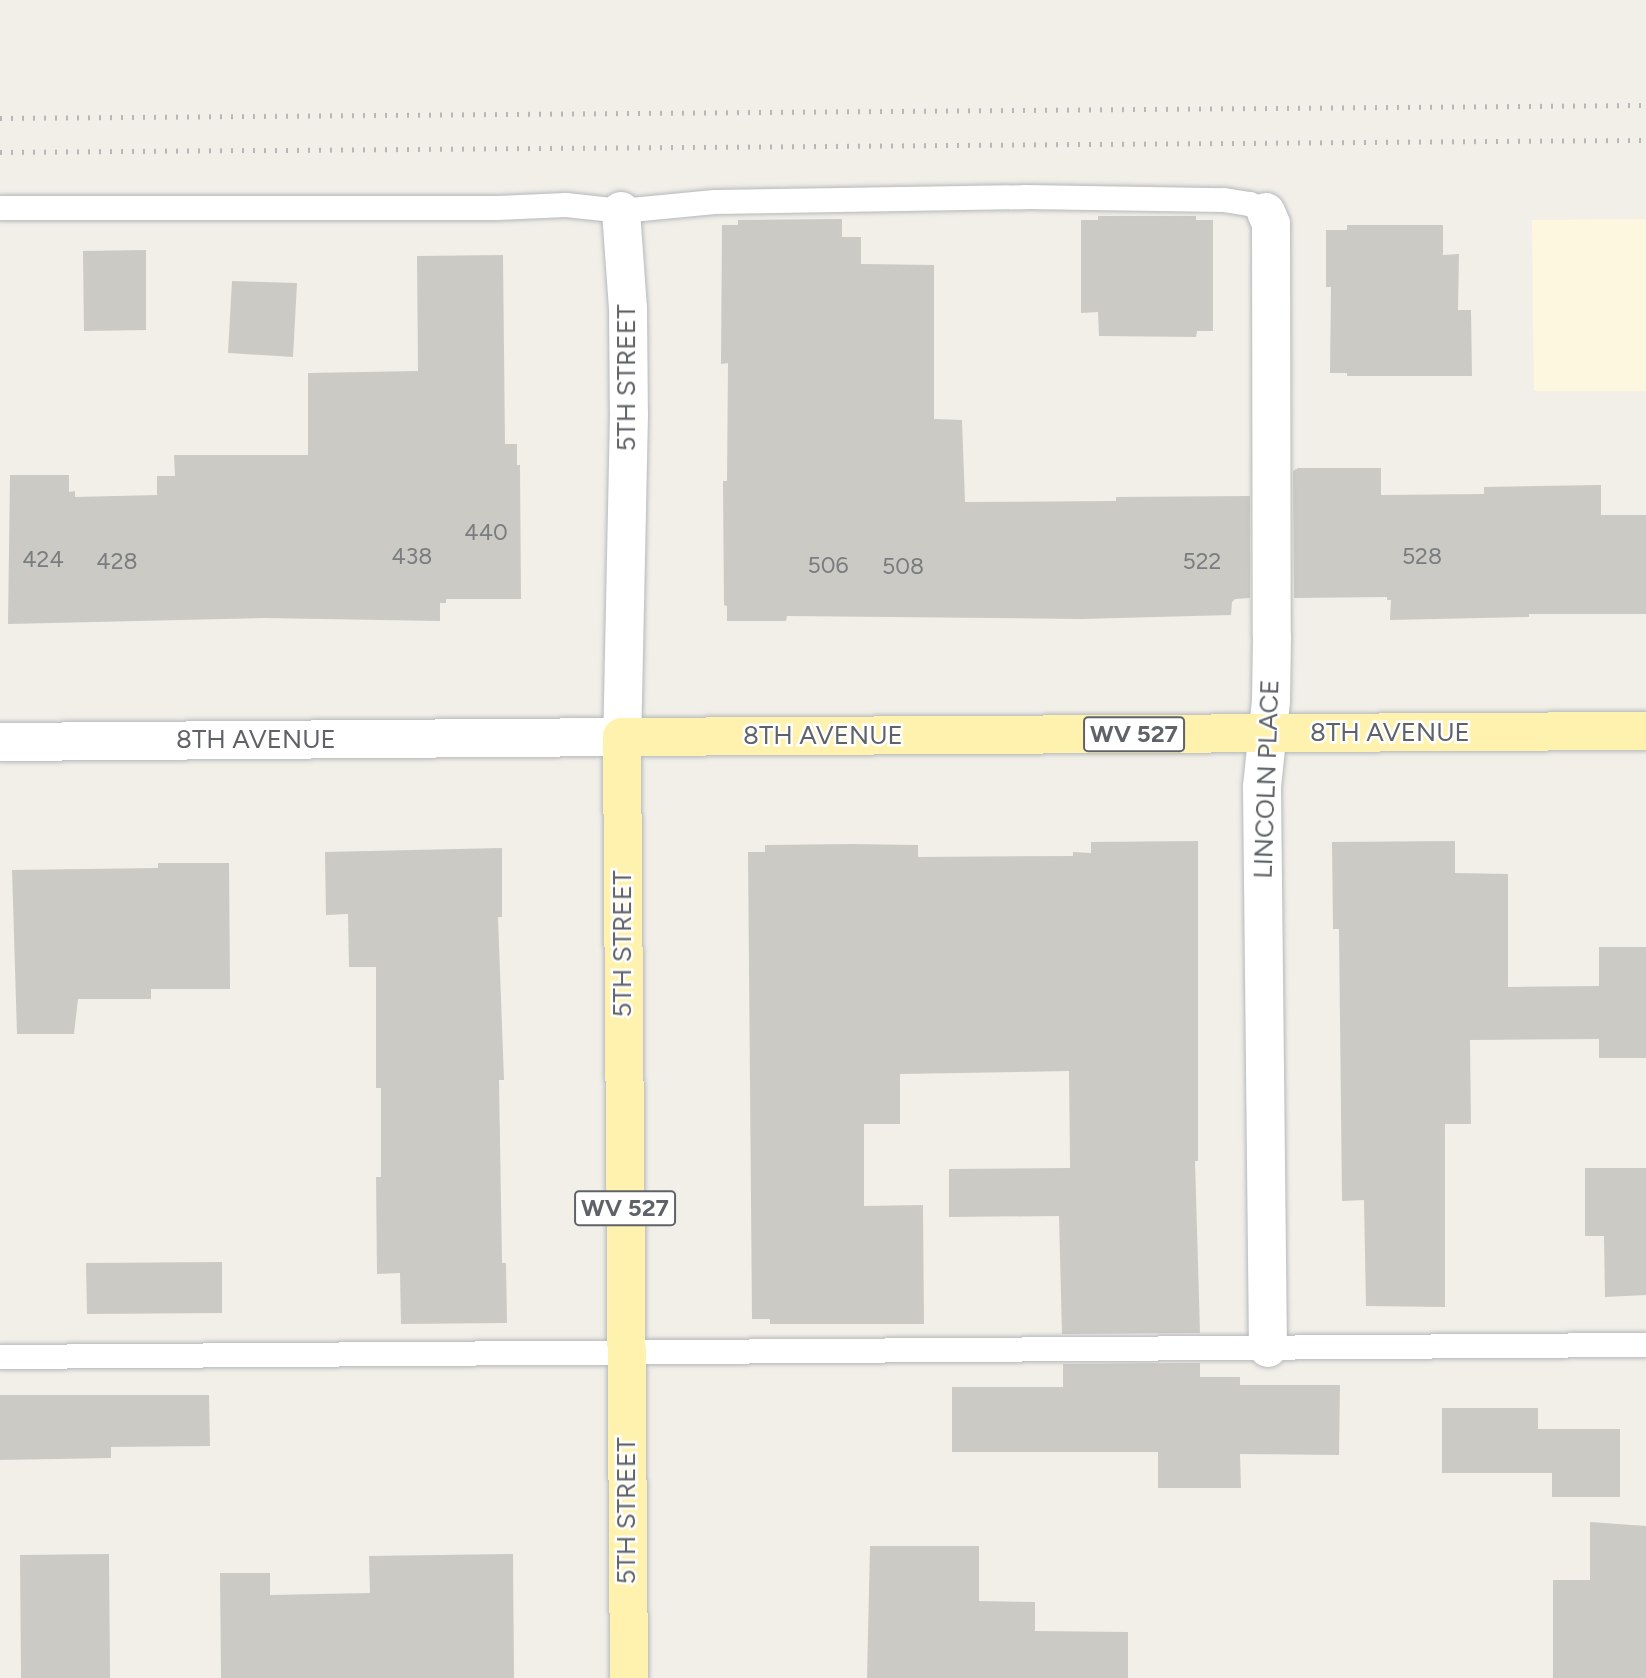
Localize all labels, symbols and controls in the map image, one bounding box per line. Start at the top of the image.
street label: 5TH STREET [611,305,643,451]
house number: 440 [464,518,508,546]
house number: 438 [392,542,432,570]
house number: 528 [1402,542,1442,570]
house number: 424 [22,545,64,573]
house number: 428 [96,547,138,575]
house number: 522 [1183,547,1221,575]
house number: 506 [808,551,848,579]
house number: 508 [882,552,924,580]
street label: LINCOLN PLACE [1248,679,1286,879]
road number: WV 527 [1082,714,1186,754]
street label: 8TH AVENUE [1310,717,1470,749]
street label: 8TH AVENUE [743,720,903,752]
street label: 8TH AVENUE [176,724,336,756]
street label: 5TH STREET [607,871,639,1017]
road number: WV 527 [572,1188,678,1228]
street label: 5TH STREET [611,1438,643,1584]

